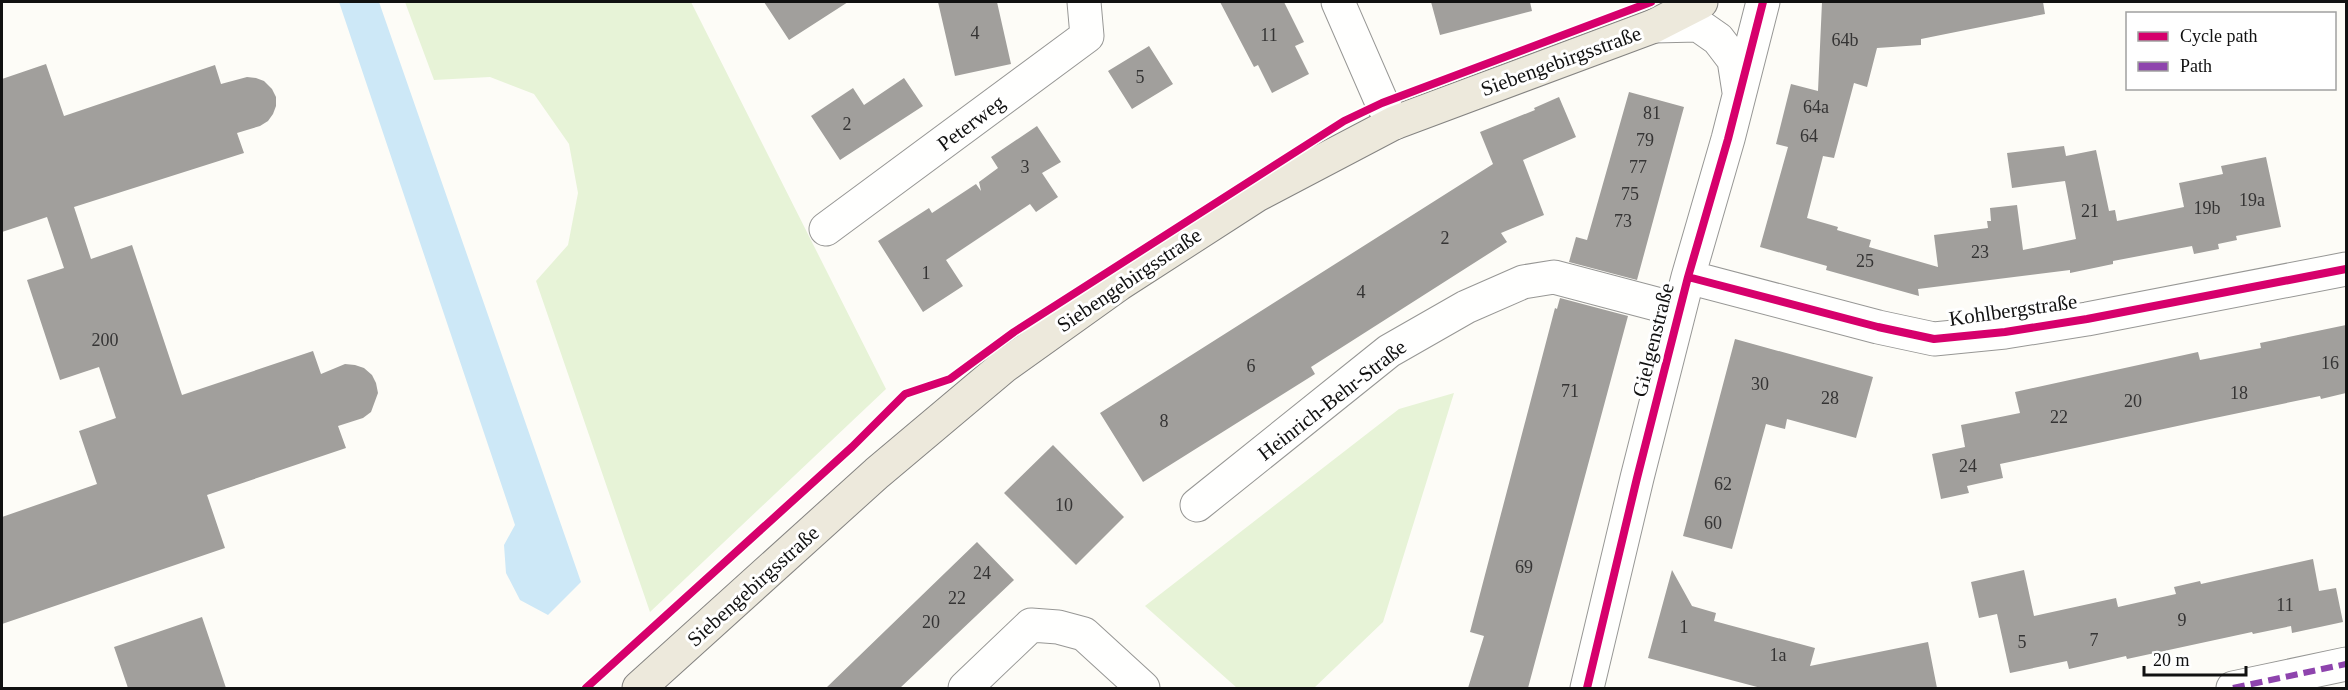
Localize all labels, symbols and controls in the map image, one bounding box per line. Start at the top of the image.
legend [2126,12,2336,90]
street label: Siebengebirgsstraße [1478,21,1644,101]
house number: 4 [971,23,980,43]
house number: 11 [1260,25,1278,45]
text: Cycle path [2180,26,2257,46]
house number: 64b [1832,30,1859,50]
text: Path [2180,56,2212,76]
house number: 5 [1136,67,1145,87]
street label: Peterweg [933,90,1010,156]
house number: 64a [1803,97,1829,117]
house number: 81 [1643,103,1661,123]
house number: 2 [843,114,852,134]
house number: 64 [1800,126,1818,146]
house number: 79 [1636,130,1654,150]
house number: 3 [1021,157,1030,177]
house number: 77 [1629,157,1647,177]
house number: 75 [1621,184,1639,204]
house number: 19a [2239,190,2265,210]
house number: 19b [2194,198,2221,218]
house number: 21 [2081,201,2099,221]
house number: 73 [1614,211,1632,231]
street label: Siebengebirgsstraße [1052,223,1206,337]
house number: 2 [1441,228,1450,248]
house number: 23 [1971,242,1989,262]
house number: 25 [1856,251,1874,271]
house number: 1 [922,263,931,283]
street label: Gielgenstraße [1627,281,1679,399]
house number: 4 [1357,282,1366,302]
street label: Kohlbergstraße [1947,289,2079,331]
house number: 200 [92,330,119,350]
street label: Heinrich-Behr-Straße [1253,335,1411,465]
house number: 16 [2321,353,2339,373]
house number: 6 [1247,356,1256,376]
house number: 30 [1751,374,1769,394]
house number: 71 [1561,381,1579,401]
house number: 18 [2230,383,2248,403]
house number: 28 [1821,388,1839,408]
house number: 20 [2124,391,2142,411]
house number: 22 [2050,407,2068,427]
house number: 8 [1160,411,1169,431]
house number: 24 [1959,456,1977,476]
house number: 62 [1714,474,1732,494]
house number: 10 [1055,495,1073,515]
house number: 60 [1704,513,1722,533]
street label: Siebengebirgsstraße [682,521,824,651]
house number: 69 [1515,557,1533,577]
house number: 24 [973,563,991,583]
house number: 22 [948,588,966,608]
house number: 11 [2276,595,2294,615]
house number: 9 [2178,610,2187,630]
house number: 20 [922,612,940,632]
house number: 1 [1680,617,1689,637]
house number: 7 [2090,630,2099,650]
house number: 5 [2018,632,2027,652]
scale bar [2144,639,2246,677]
house number: 1a [1770,645,1787,665]
text: 20 m [2153,650,2190,670]

